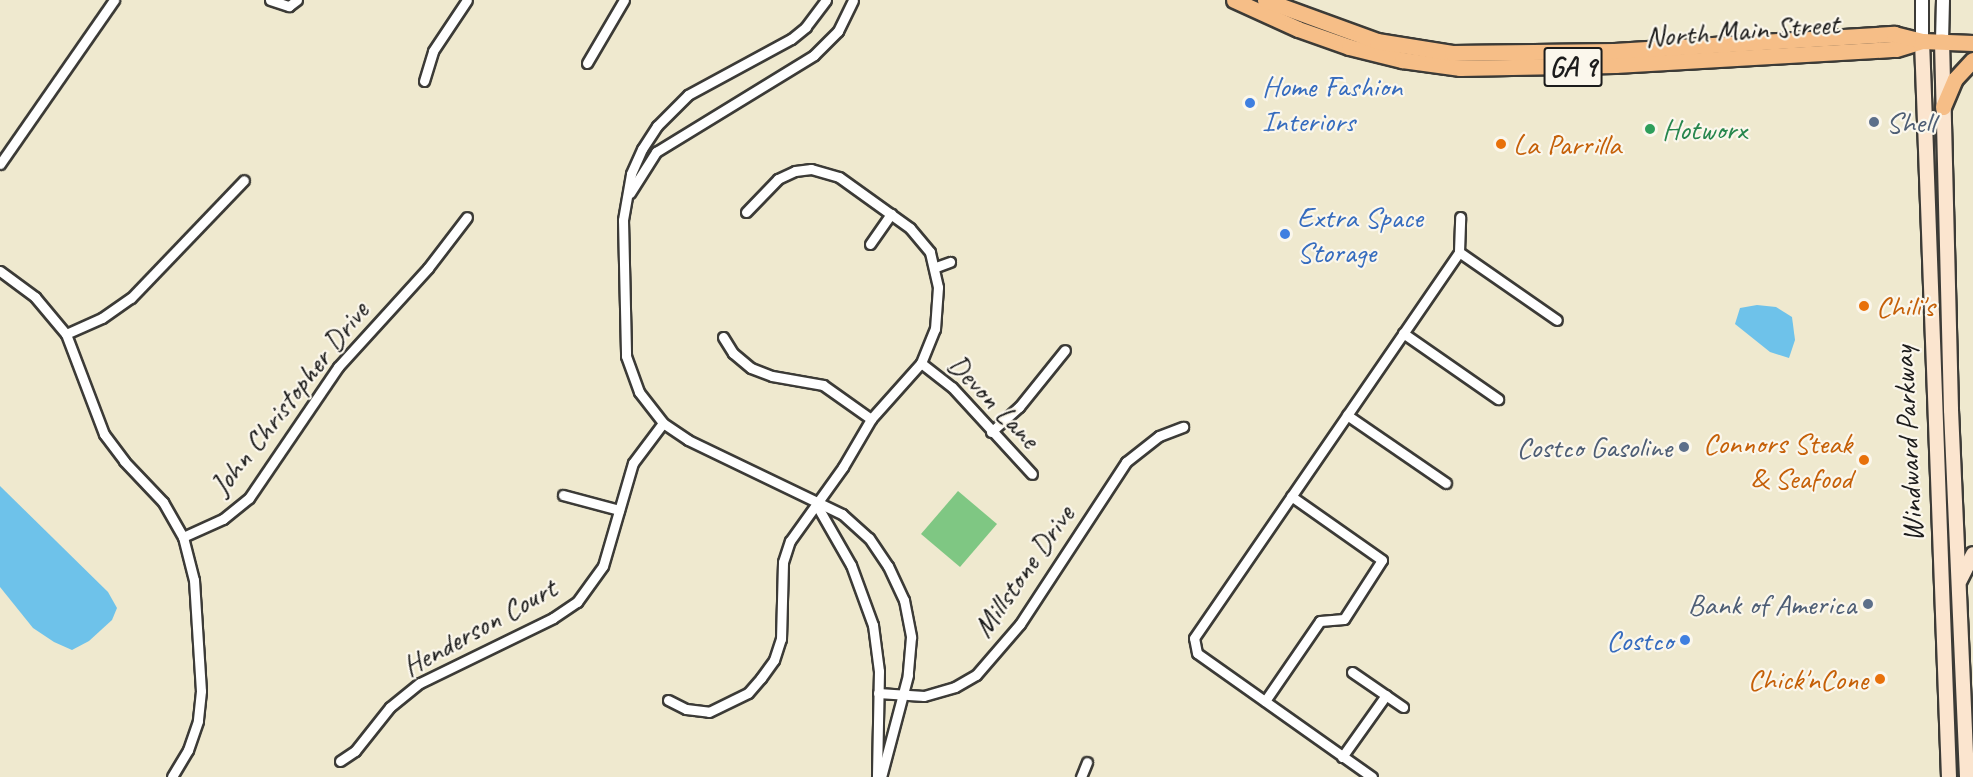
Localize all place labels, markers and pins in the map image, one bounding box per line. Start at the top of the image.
place label: Home Fashion Interiors [1262,68,1403,138]
marker: Home Fashion Interiors [1243,96,1257,110]
place label: Shell [1886,104,1935,140]
place label: Hotworx [1662,111,1747,147]
marker: Shell [1867,115,1881,129]
marker: Hotworx [1643,122,1657,136]
place label: La Parrilla [1513,126,1622,162]
marker: La Parrilla [1494,137,1508,151]
place label: Extra Space Storage [1297,199,1424,270]
marker: Extra Space Storage [1278,227,1292,241]
place label: Chili's [1876,288,1934,324]
marker: Chili's [1857,299,1871,313]
place label: Connors Steak & Seafood [1704,425,1852,496]
place label: Costco Gasoline [1516,429,1672,465]
marker: Costco Gasoline [1677,440,1691,454]
marker: Connors Steak & Seafood [1857,453,1871,467]
place label: Bank of America [1687,586,1856,622]
marker: Bank of America [1861,597,1875,611]
place label: Costco [1606,622,1673,658]
marker: Costco [1678,633,1692,647]
place label: Chick'nCone [1748,661,1868,697]
marker: Chick'nCone [1873,672,1887,686]

